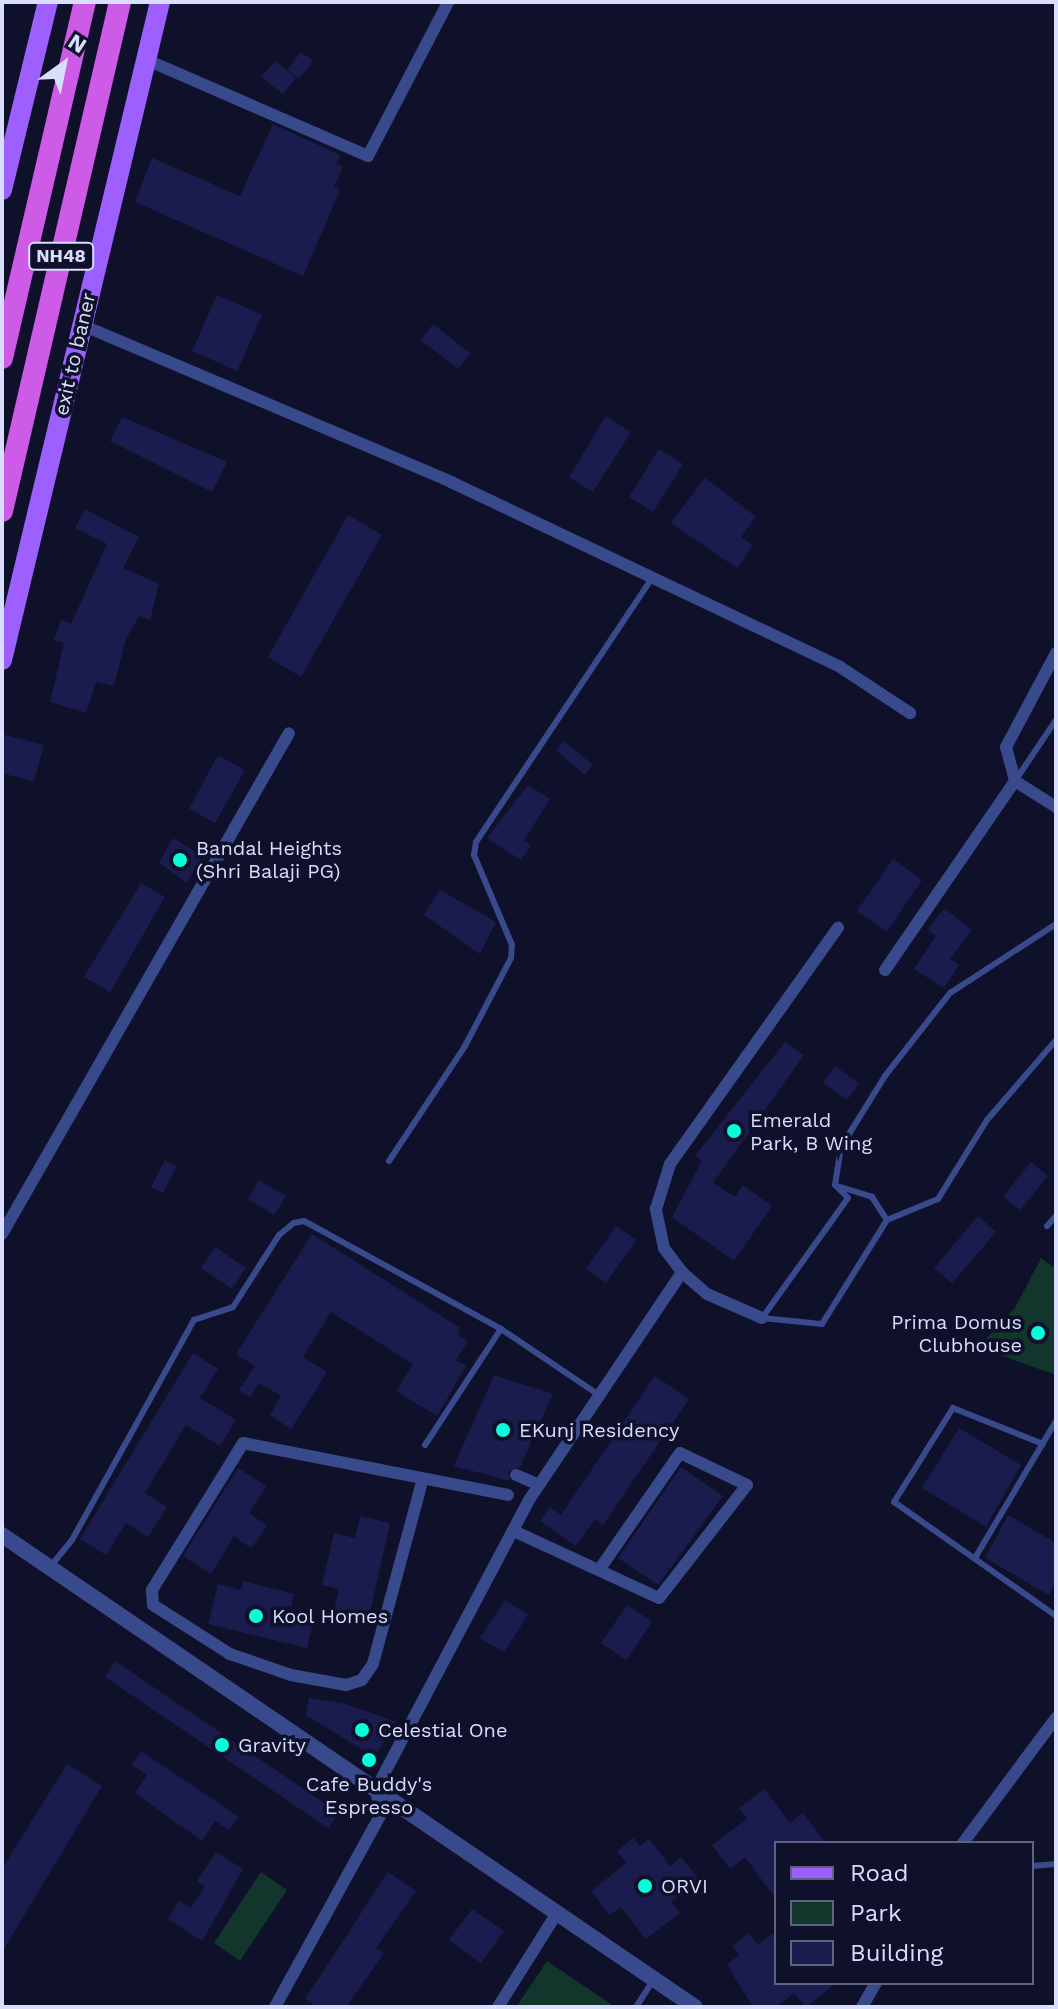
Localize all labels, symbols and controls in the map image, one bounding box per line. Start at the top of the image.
north arrow [24,24,104,104]
text: N [64,29,91,58]
road number: NH48 [27,242,95,270]
street label: exit to baner [49,290,101,418]
place label: Bandal Heights (Shri Balaji PG) [196,836,343,883]
marker: Bandal Heights (Shri Balaji PG) [171,851,189,869]
place label: Emerald Park, B Wing [750,1108,873,1155]
marker: Emerald Park, B Wing [725,1122,743,1140]
place label: Prima Domus Clubhouse [891,1310,1022,1357]
marker: Prima Domus Clubhouse [1029,1324,1047,1342]
place label: EKunj Residency [519,1418,679,1442]
marker: EKunj Residency [494,1421,512,1439]
place label: Kool Homes [272,1604,389,1628]
marker: Kool Homes [247,1607,265,1625]
place label: Celestial One [378,1718,508,1742]
marker: Celestial One [353,1721,371,1739]
place label: Gravity [238,1733,306,1757]
marker: Gravity [213,1736,231,1754]
marker: Cafe Buddy's Espresso [360,1751,378,1769]
place label: Cafe Buddy's Espresso [306,1772,432,1819]
legend [774,1841,1034,1985]
text: Road [850,1859,909,1887]
place label: ORVI [661,1874,708,1898]
marker: ORVI [636,1877,654,1895]
text: Park [850,1899,902,1927]
text: Building [850,1939,943,1967]

